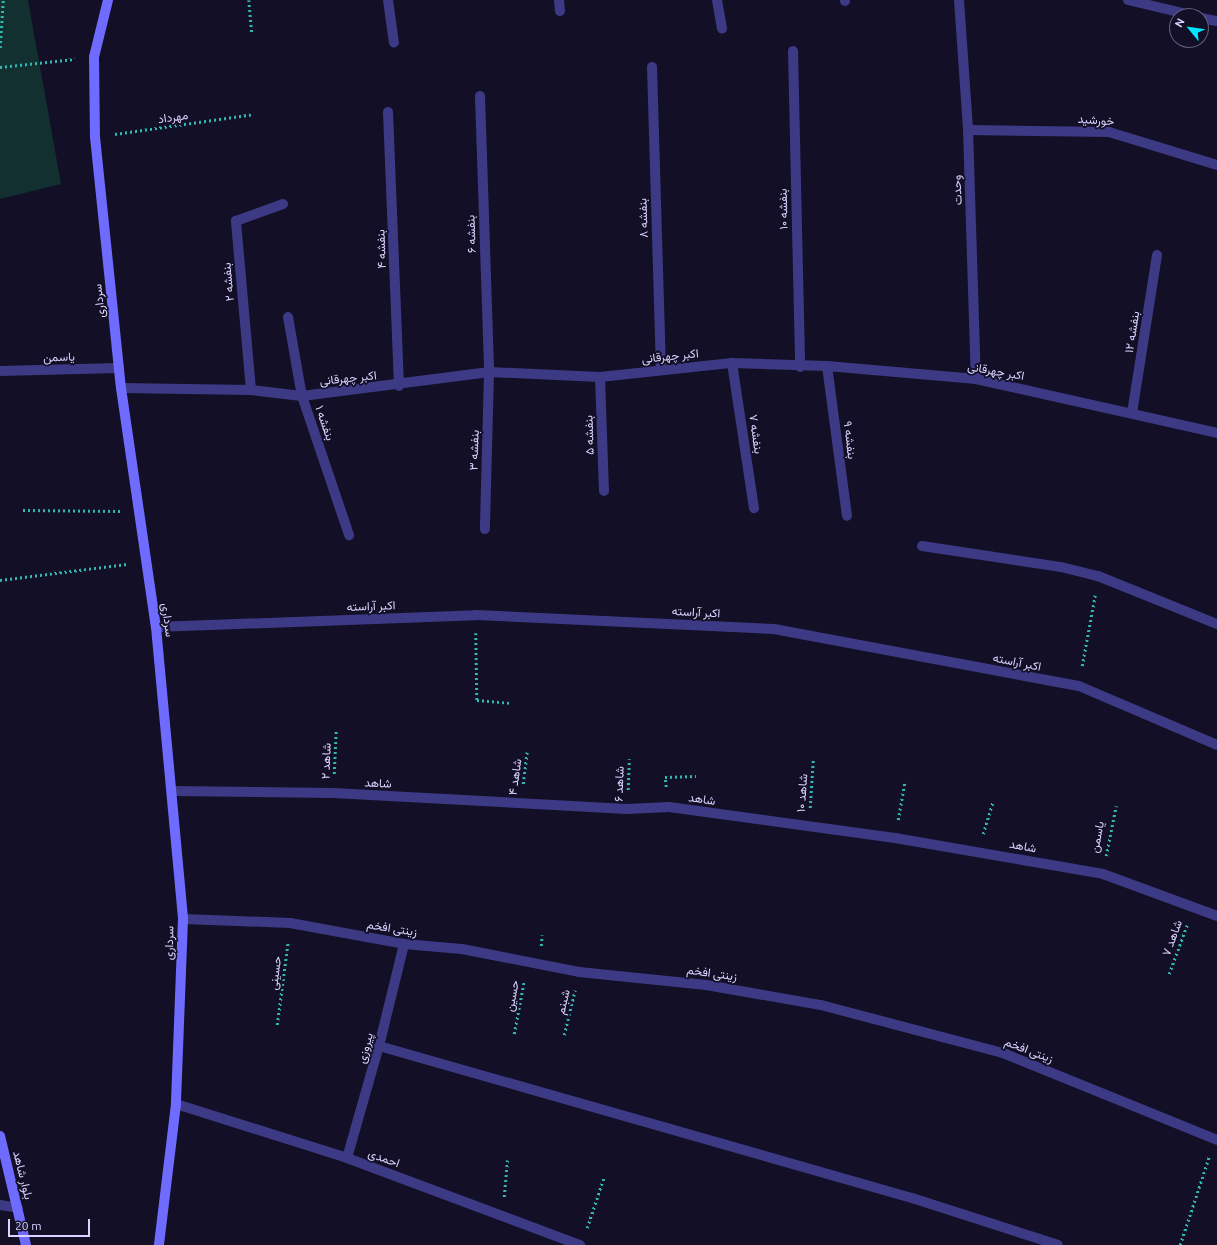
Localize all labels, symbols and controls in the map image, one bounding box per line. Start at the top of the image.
north arrow [1169,8,1209,48]
text: N [1172,16,1187,29]
street label: مهرداد [157,108,189,126]
street label: خورشید [1077,112,1115,128]
street label: وحدت [949,175,965,205]
street label: بنفشه ۱۰ [775,188,791,230]
street label: بنفشه ۸ [635,198,651,238]
street label: بنفشه ۶ [463,215,479,253]
street label: بنفشه ۴ [373,229,389,269]
street label: بنفشه ۲ [219,262,237,302]
street label: سرداری [90,283,108,319]
street label: بنفشه ۱۲ [1122,310,1142,354]
street label: اکبر چهرقانی [641,346,699,366]
street label: یاسمن [43,349,75,365]
street label: اکبر چهرقانی [967,359,1025,383]
street label: اکبر چهرقانی [319,368,377,388]
street label: بنفشه ۱ [312,404,338,442]
street label: بنفشه ۷ [746,413,766,455]
street label: بنفشه ۵ [581,415,597,455]
street label: بنفشه ۹ [841,420,859,460]
street label: بنفشه ۳ [466,429,482,471]
street label: اکبر آراسته [346,598,396,614]
street label: سرداری [159,602,177,638]
street label: اکبر آراسته [671,604,721,620]
street label: اکبر آراسته [992,650,1042,674]
street label: شاهد ۲ [318,743,334,779]
street label: شاهد ۴ [505,758,525,796]
street label: شاهد ۶ [611,766,627,802]
street label: شاهد ۱۰ [793,773,811,813]
street label: شاهد [364,775,392,791]
street label: شاهد [687,790,717,808]
street label: یاسمن [1087,820,1107,854]
street label: شاهد [1008,836,1038,856]
street label: زینتی افخم [366,917,418,939]
street label: ۷ شاهد [1159,918,1185,958]
street label: سرداری [161,926,177,960]
street label: حسینی [266,955,284,991]
street label: زینتی افخم [686,962,738,984]
street label: حسین [502,979,522,1013]
street label: شبنم [553,988,573,1016]
street label: پیروزی [354,1031,376,1065]
street label: زینتی افخم [1003,1034,1055,1066]
street label: احمدی [366,1146,402,1170]
street label: بلوار شاهد [10,1149,36,1201]
scale bar [10,1211,92,1237]
text: 20 m [15,1219,42,1232]

